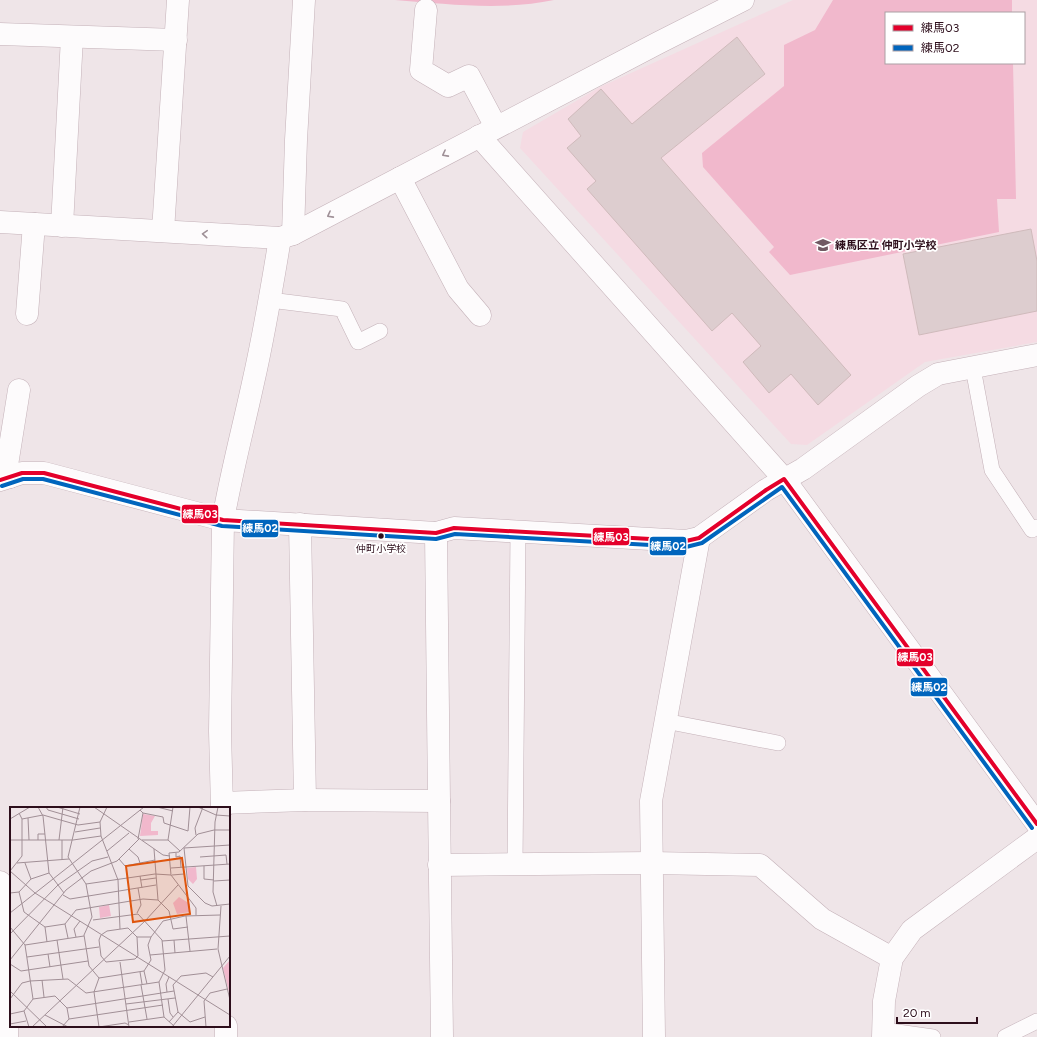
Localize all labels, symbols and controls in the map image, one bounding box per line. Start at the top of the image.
legend [885,12,1025,64]
text: 練馬03 [921,21,959,35]
text: 練馬02 [921,41,959,55]
one-way arrow [442,149,449,157]
one-way arrow [327,210,334,217]
one-way arrow [202,229,208,238]
school or university icon: 練馬区立 仲町小学校 [814,236,832,254]
place label: 練馬区立 仲町小学校 [835,239,937,252]
line badge: 練馬03 [181,504,219,524]
text: 練馬03 [182,508,218,521]
line badge: 練馬02 [241,519,279,538]
text: 練馬02 [242,522,278,535]
line badge: 練馬03 [592,527,630,546]
marker: 仲町小学校 [376,531,386,541]
text: 練馬03 [593,531,629,544]
line badge: 練馬02 [649,536,687,556]
text: 練馬02 [650,540,686,553]
place label: 仲町小学校 [356,542,406,555]
line badge: 練馬03 [896,648,934,667]
text: 練馬03 [897,651,933,664]
line badge: 練馬02 [910,677,948,697]
text: 練馬02 [911,681,947,694]
inset map [10,807,230,1027]
scale bar [897,999,977,1025]
text: 20 m [903,1006,931,1020]

